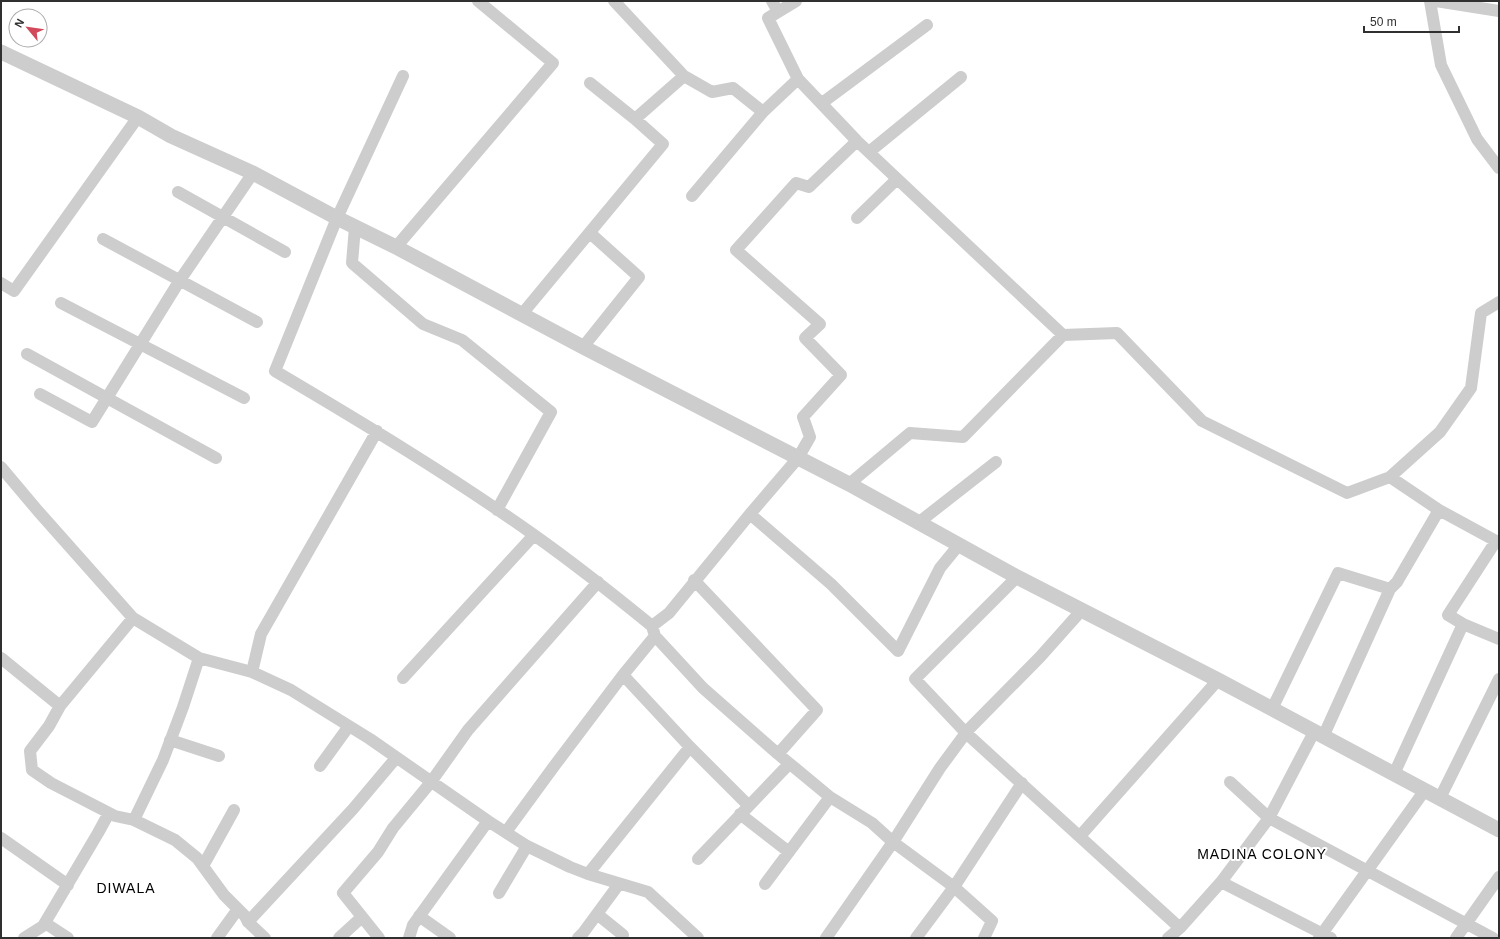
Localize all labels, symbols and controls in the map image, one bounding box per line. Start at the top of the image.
north arrow [8,8,48,48]
scale bar [1364,8,1459,34]
text: 50 m [1370,15,1397,29]
text: N [12,17,26,30]
district label: MADINA COLONY [1197,846,1327,862]
district label: DIWALA [96,880,156,896]

